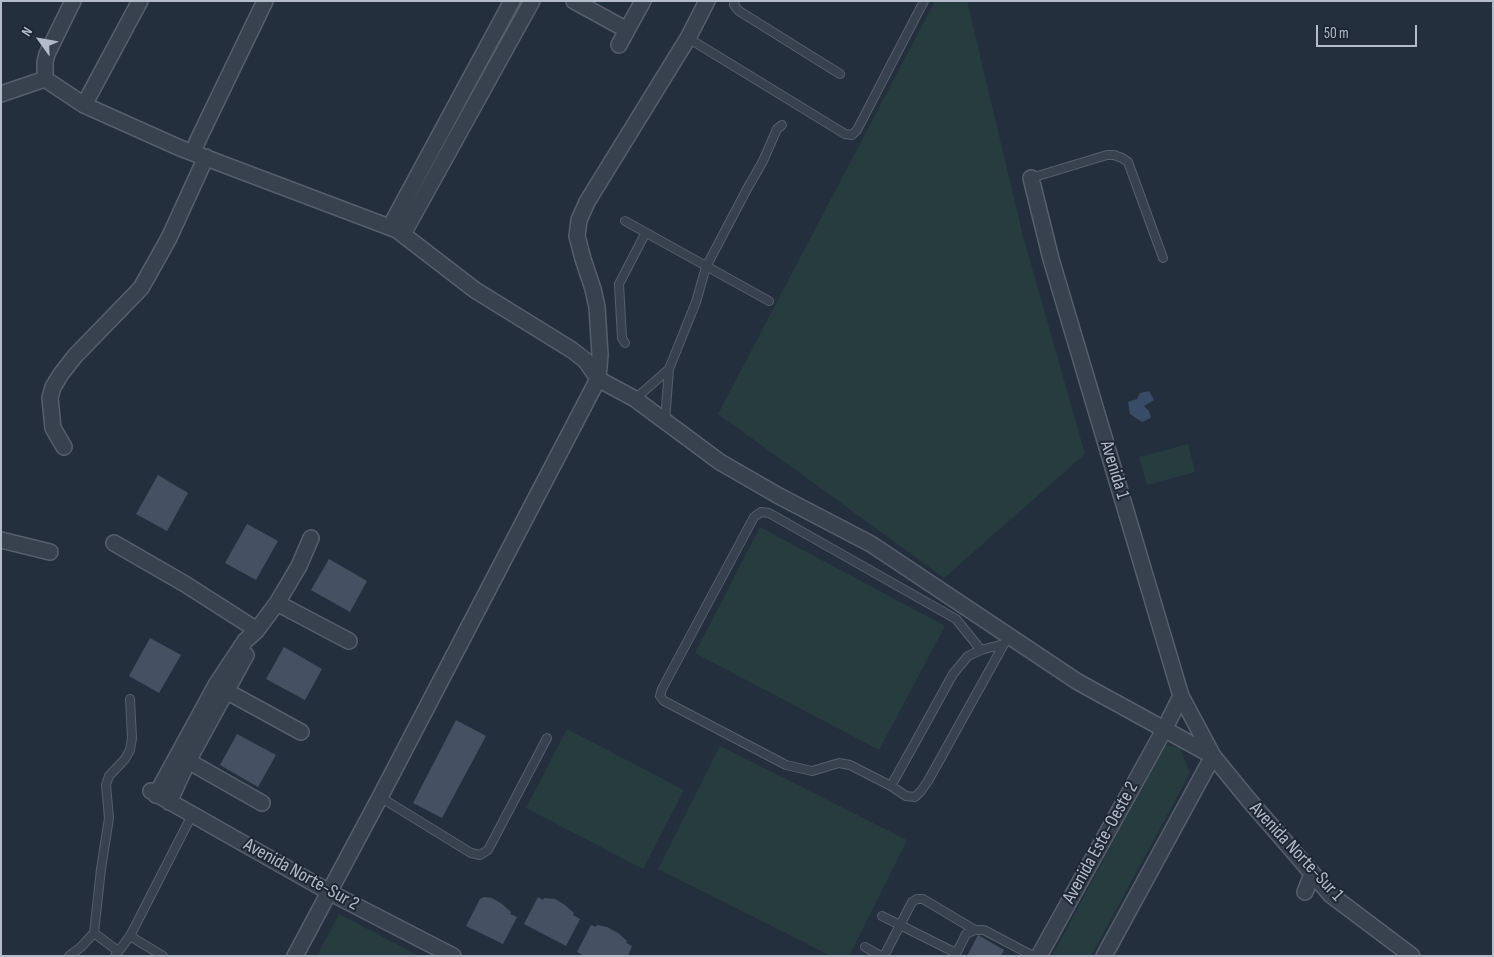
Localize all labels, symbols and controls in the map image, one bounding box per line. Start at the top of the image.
north arrow [15,15,65,65]
scale bar [1319,15,1420,47]
text: N [18,24,36,39]
text: 50 m [1324,24,1349,43]
street label: Avenida 1 [1094,438,1134,502]
street label: Avenida Este-Oeste 2 [1058,778,1144,908]
street label: Avenida Norte-Sur 1 [1244,798,1348,906]
street label: Avenida Norte-Sur 2 [239,834,363,916]

